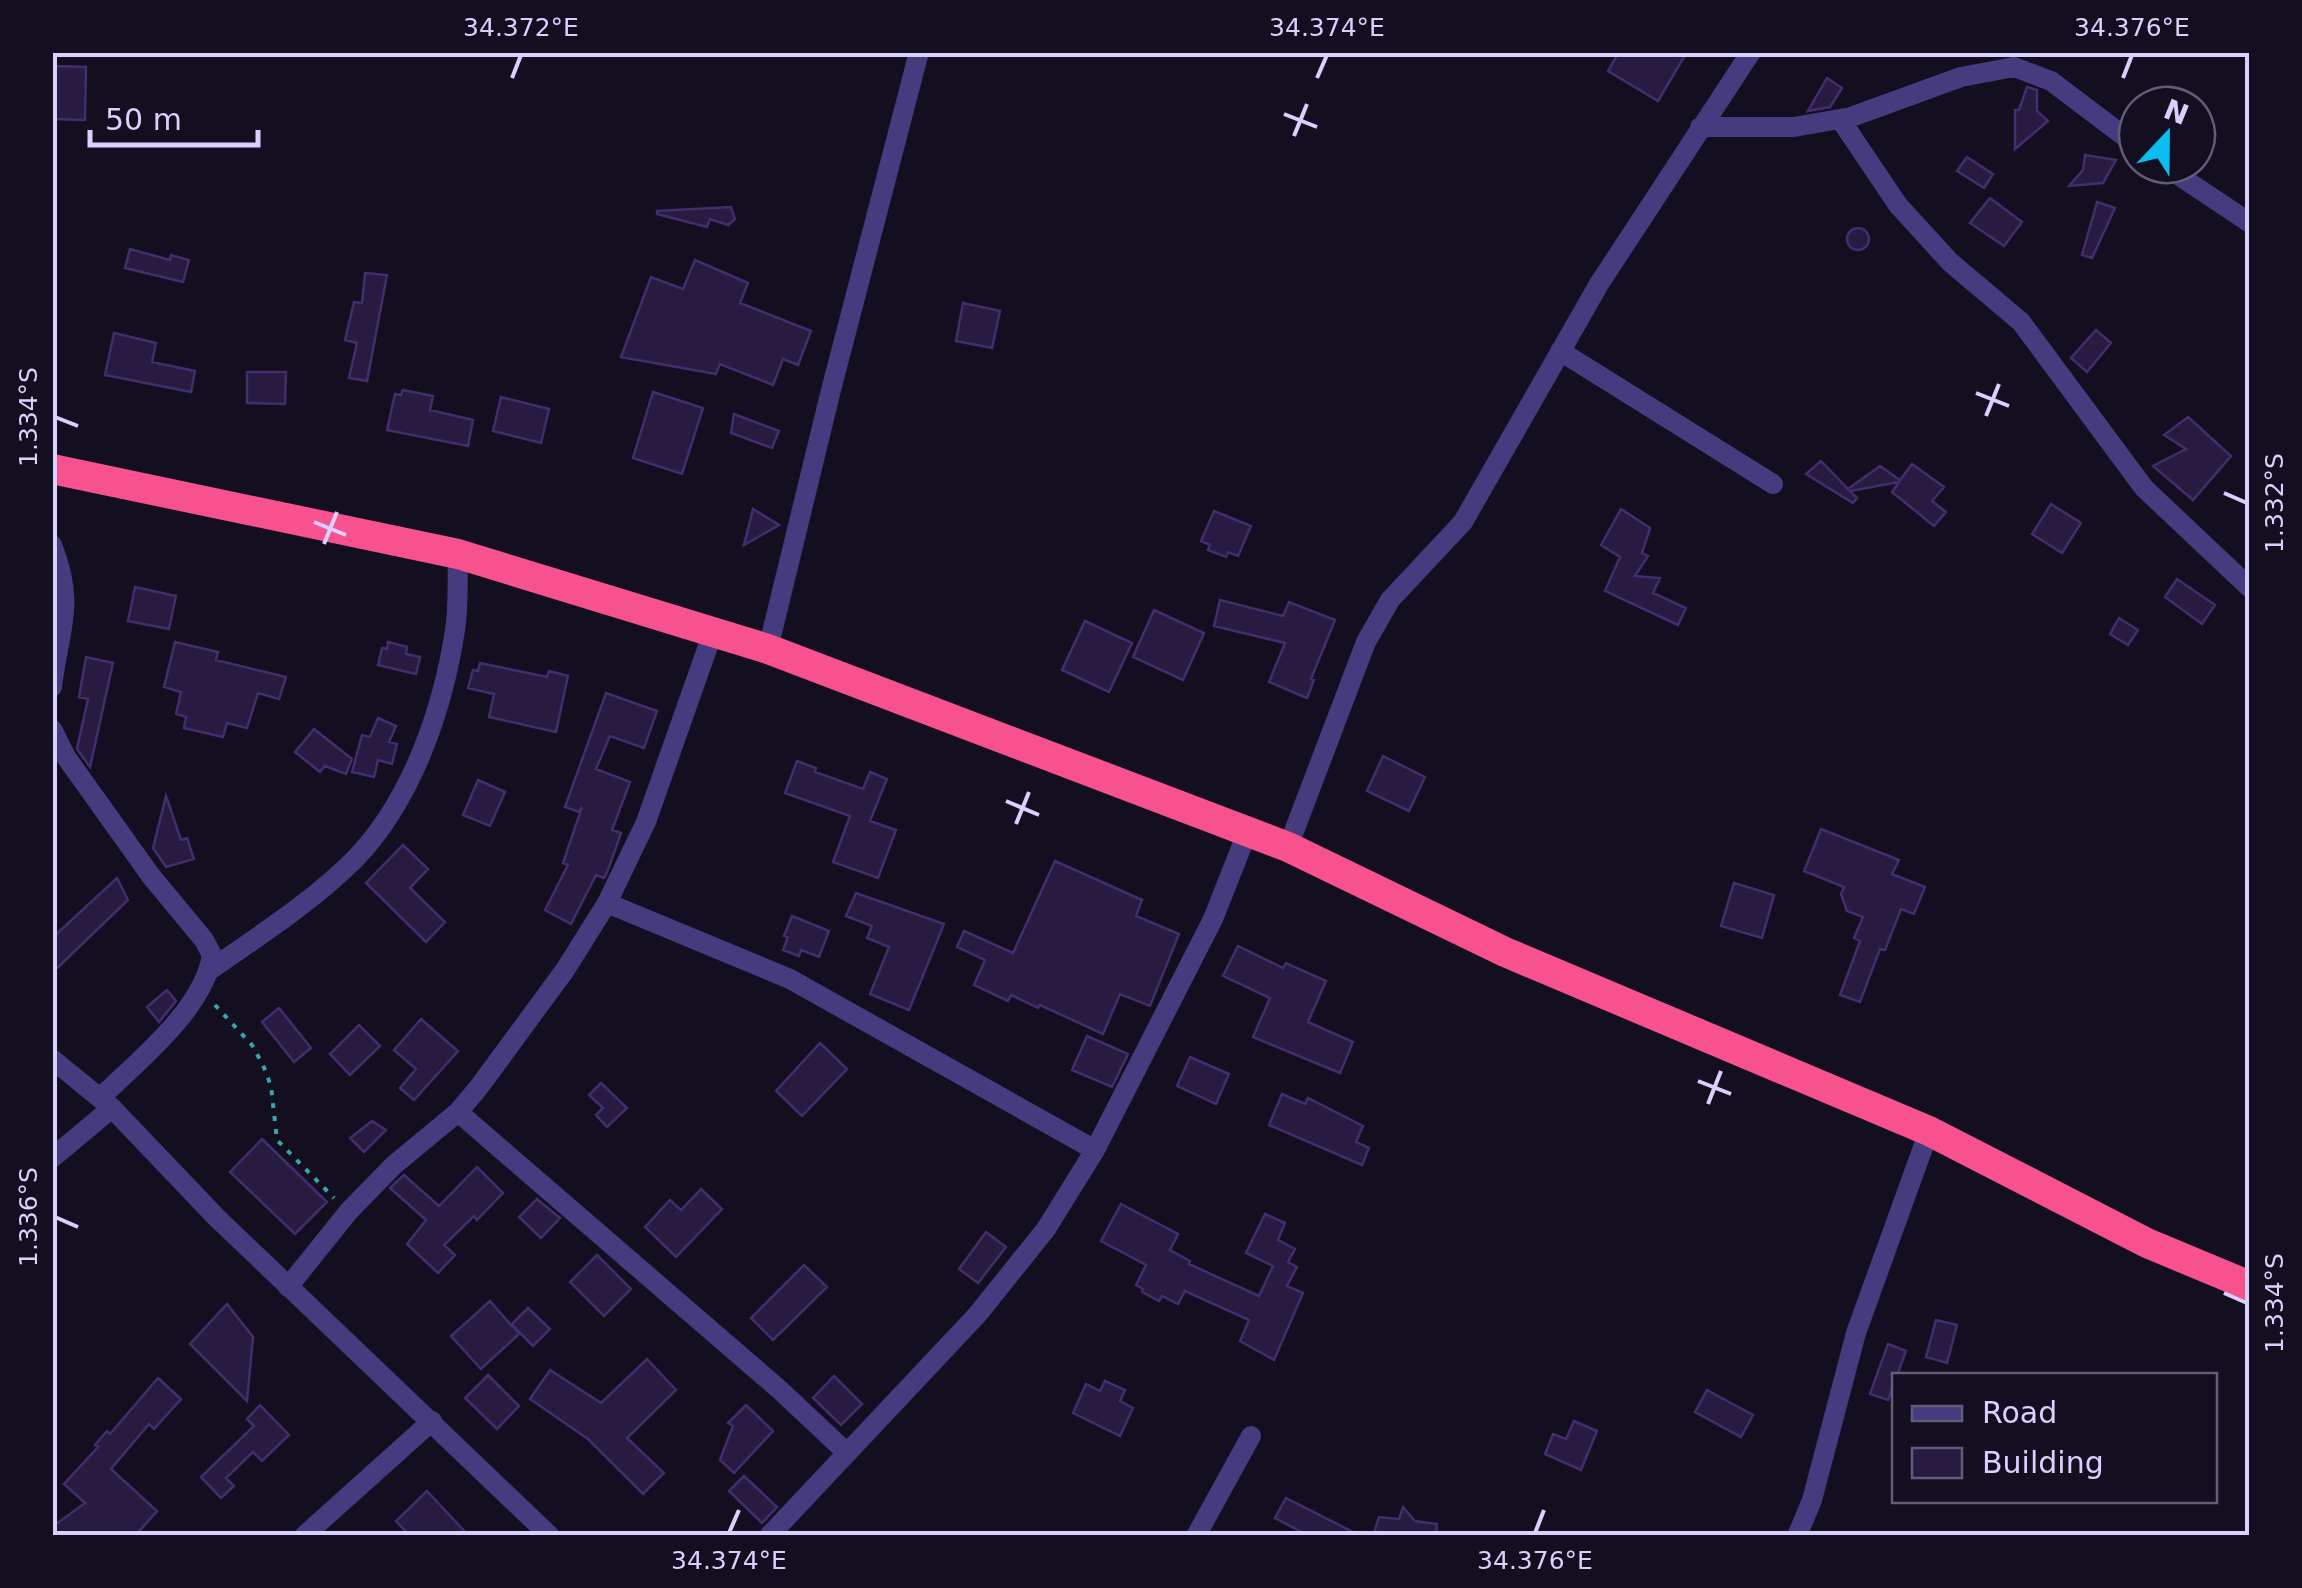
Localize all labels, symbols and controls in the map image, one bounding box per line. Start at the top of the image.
text: 34.372°E [463,13,579,42]
text: 34.374°E [1269,13,1385,42]
text: 34.376°E [2074,13,2190,42]
scale bar [90,85,258,147]
north arrow [2117,85,2217,185]
text: N [2159,93,2193,132]
text: 50 m [105,102,182,137]
text: 1.334°S [14,367,43,467]
text: 1.332°S [2260,453,2289,553]
text: 1.336°S [14,1167,43,1267]
text: 1.334°S [2260,1253,2289,1353]
legend [1892,1373,2217,1503]
text: Road [1982,1395,2057,1430]
text: Building [1982,1445,2104,1480]
text: 34.374°E [671,1546,787,1575]
text: 34.376°E [1477,1546,1593,1575]

